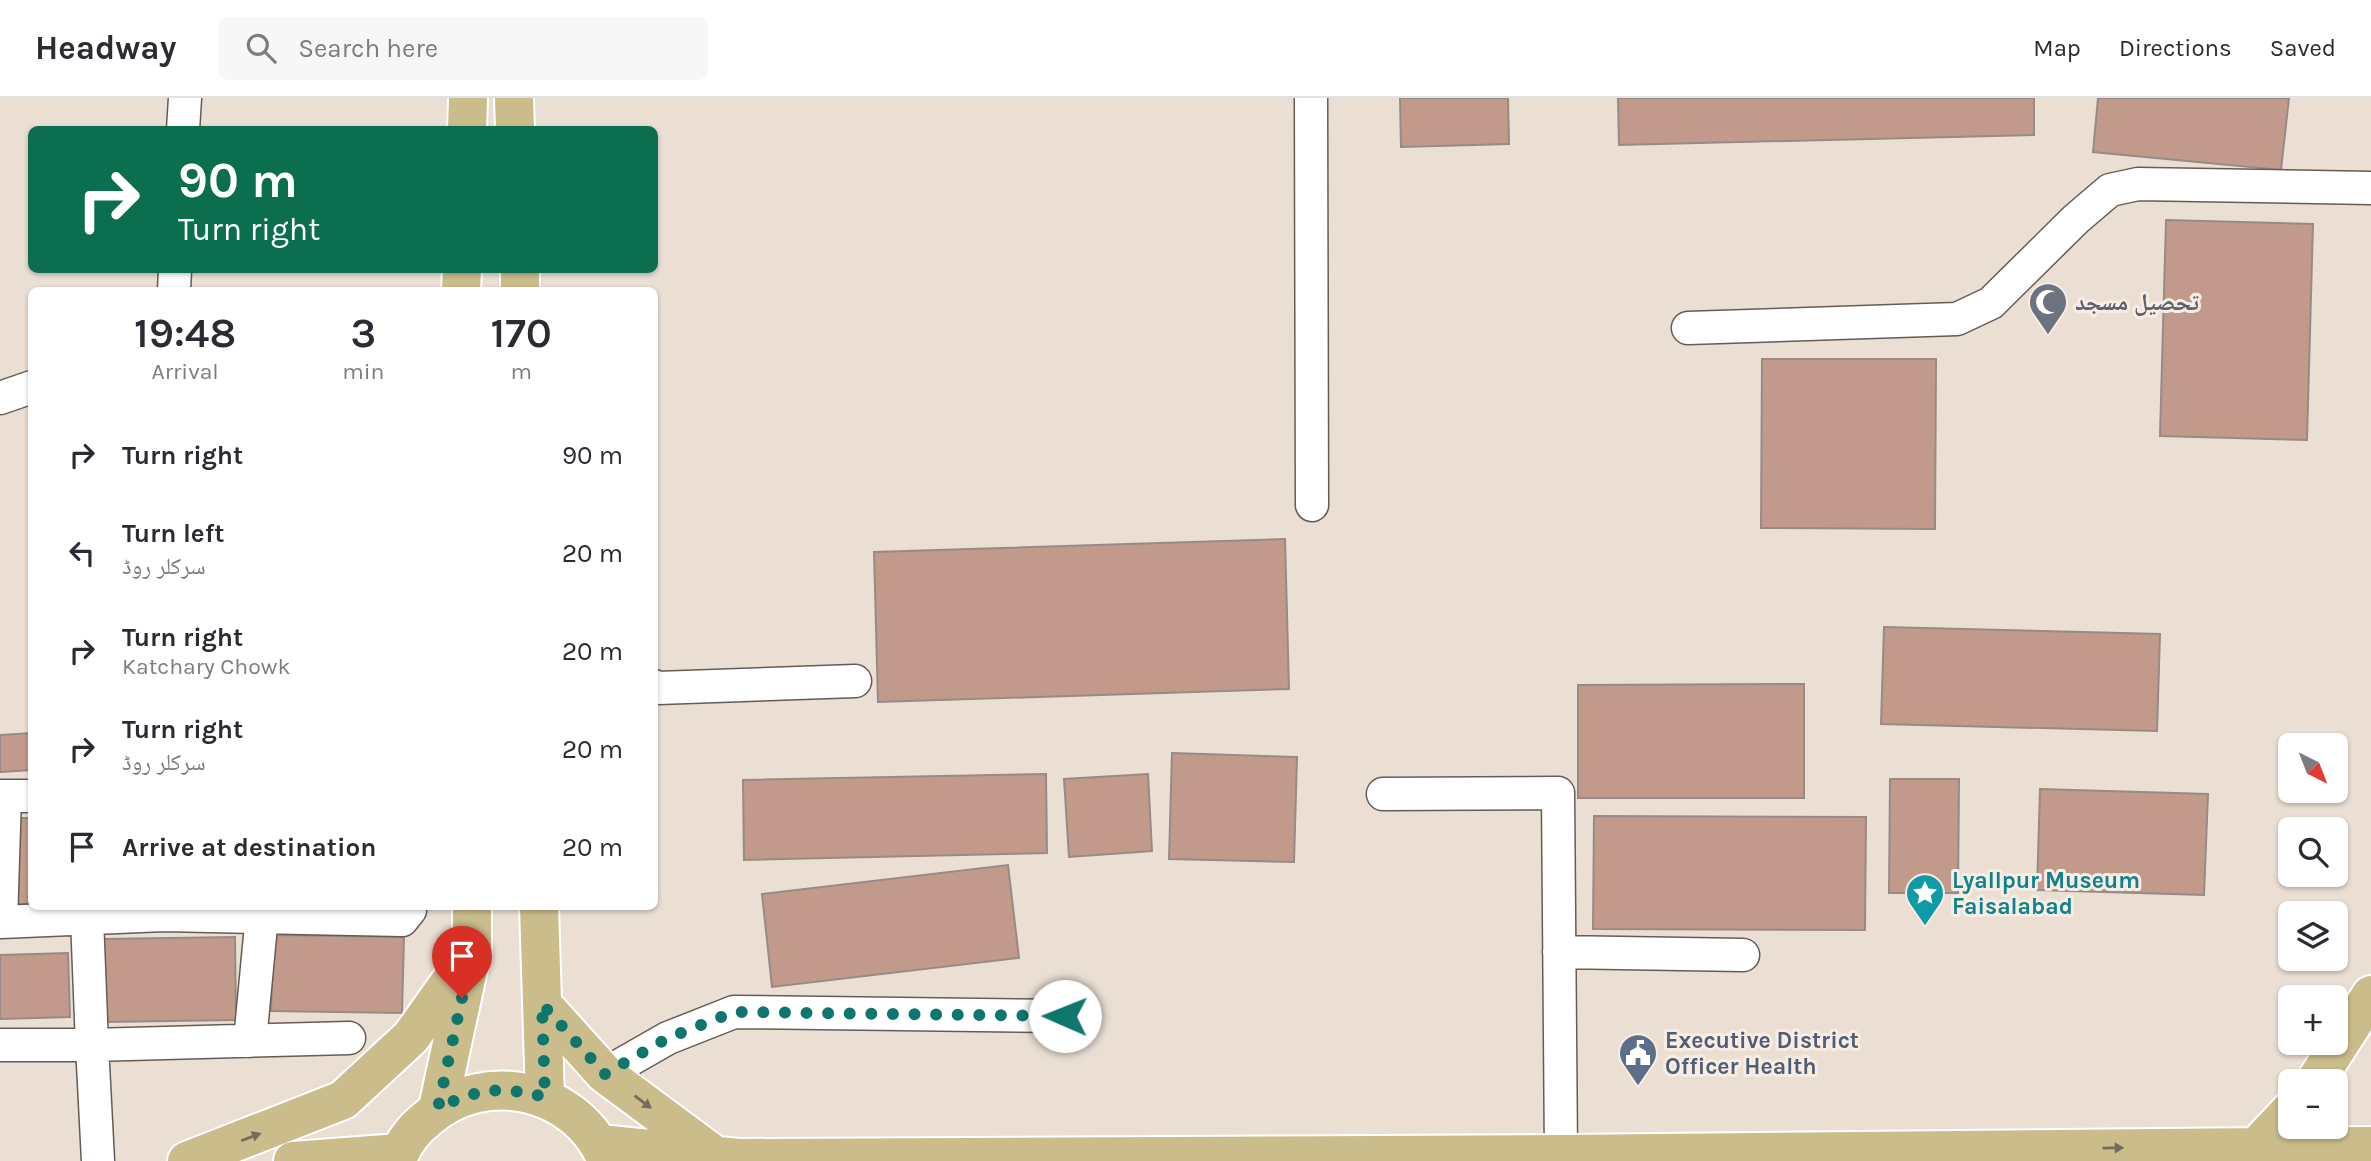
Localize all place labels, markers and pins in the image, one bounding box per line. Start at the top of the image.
mosque icon: تحصیل مسجد [2027,281,2069,336]
place label: تحصیل مسجد [2075,289,2200,316]
place label: Lyallpur Museum Faisalabad [1952,867,2140,920]
place icon: Lyallpur Museum Faisalabad [1904,872,1946,927]
pin [432,926,492,998]
place label: Executive District Officer Health [1665,1027,1859,1080]
public building icon: Executive District Officer Health [1617,1032,1659,1087]

